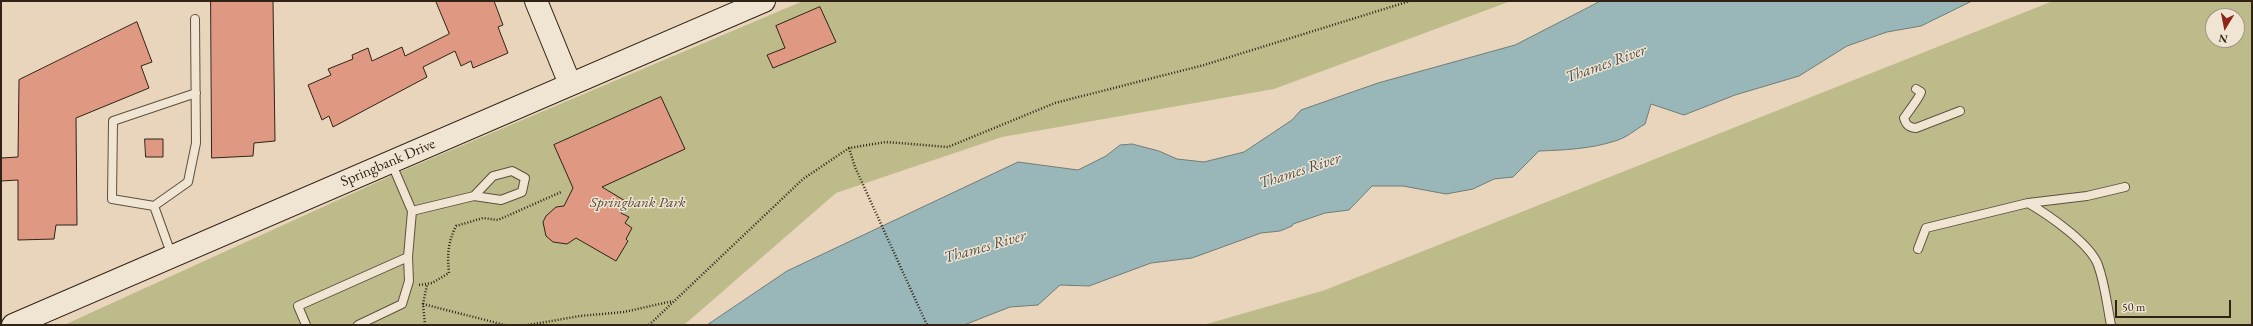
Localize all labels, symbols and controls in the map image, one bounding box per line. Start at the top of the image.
north arrow [2205,8,2245,48]
text: N [2217,31,2229,46]
water label: Thames River [1563,40,1649,88]
street label: Springbank Drive [338,135,438,191]
water label: Thames River [1257,149,1343,193]
park label: Springbank Park [590,194,686,212]
water label: Thames River [942,226,1028,268]
scale bar [2117,292,2233,318]
text: 50 m [2122,299,2145,315]

